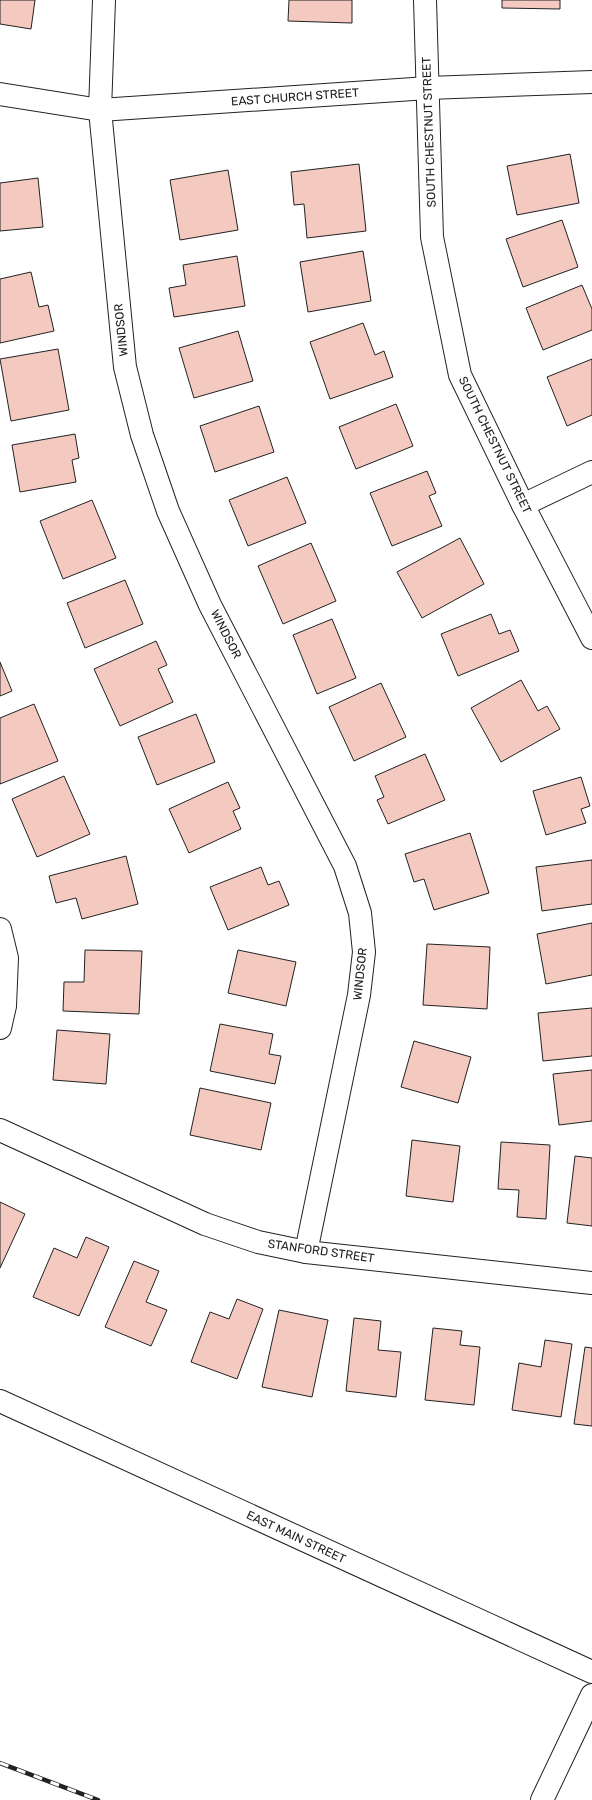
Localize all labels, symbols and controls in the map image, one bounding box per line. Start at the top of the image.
street label: SOUTH CHESTNUT STREET [419,56,439,208]
street label: EAST CHURCH STREET [231,86,359,108]
street label: WINDSOR [111,303,131,357]
street label: SOUTH CHESTNUT STREET [456,374,534,516]
street label: WINDSOR [208,607,244,661]
street label: WINDSOR [350,947,370,1001]
street label: STANFORD STREET [267,1237,375,1265]
street label: EAST MAIN STREET [244,1508,348,1566]

